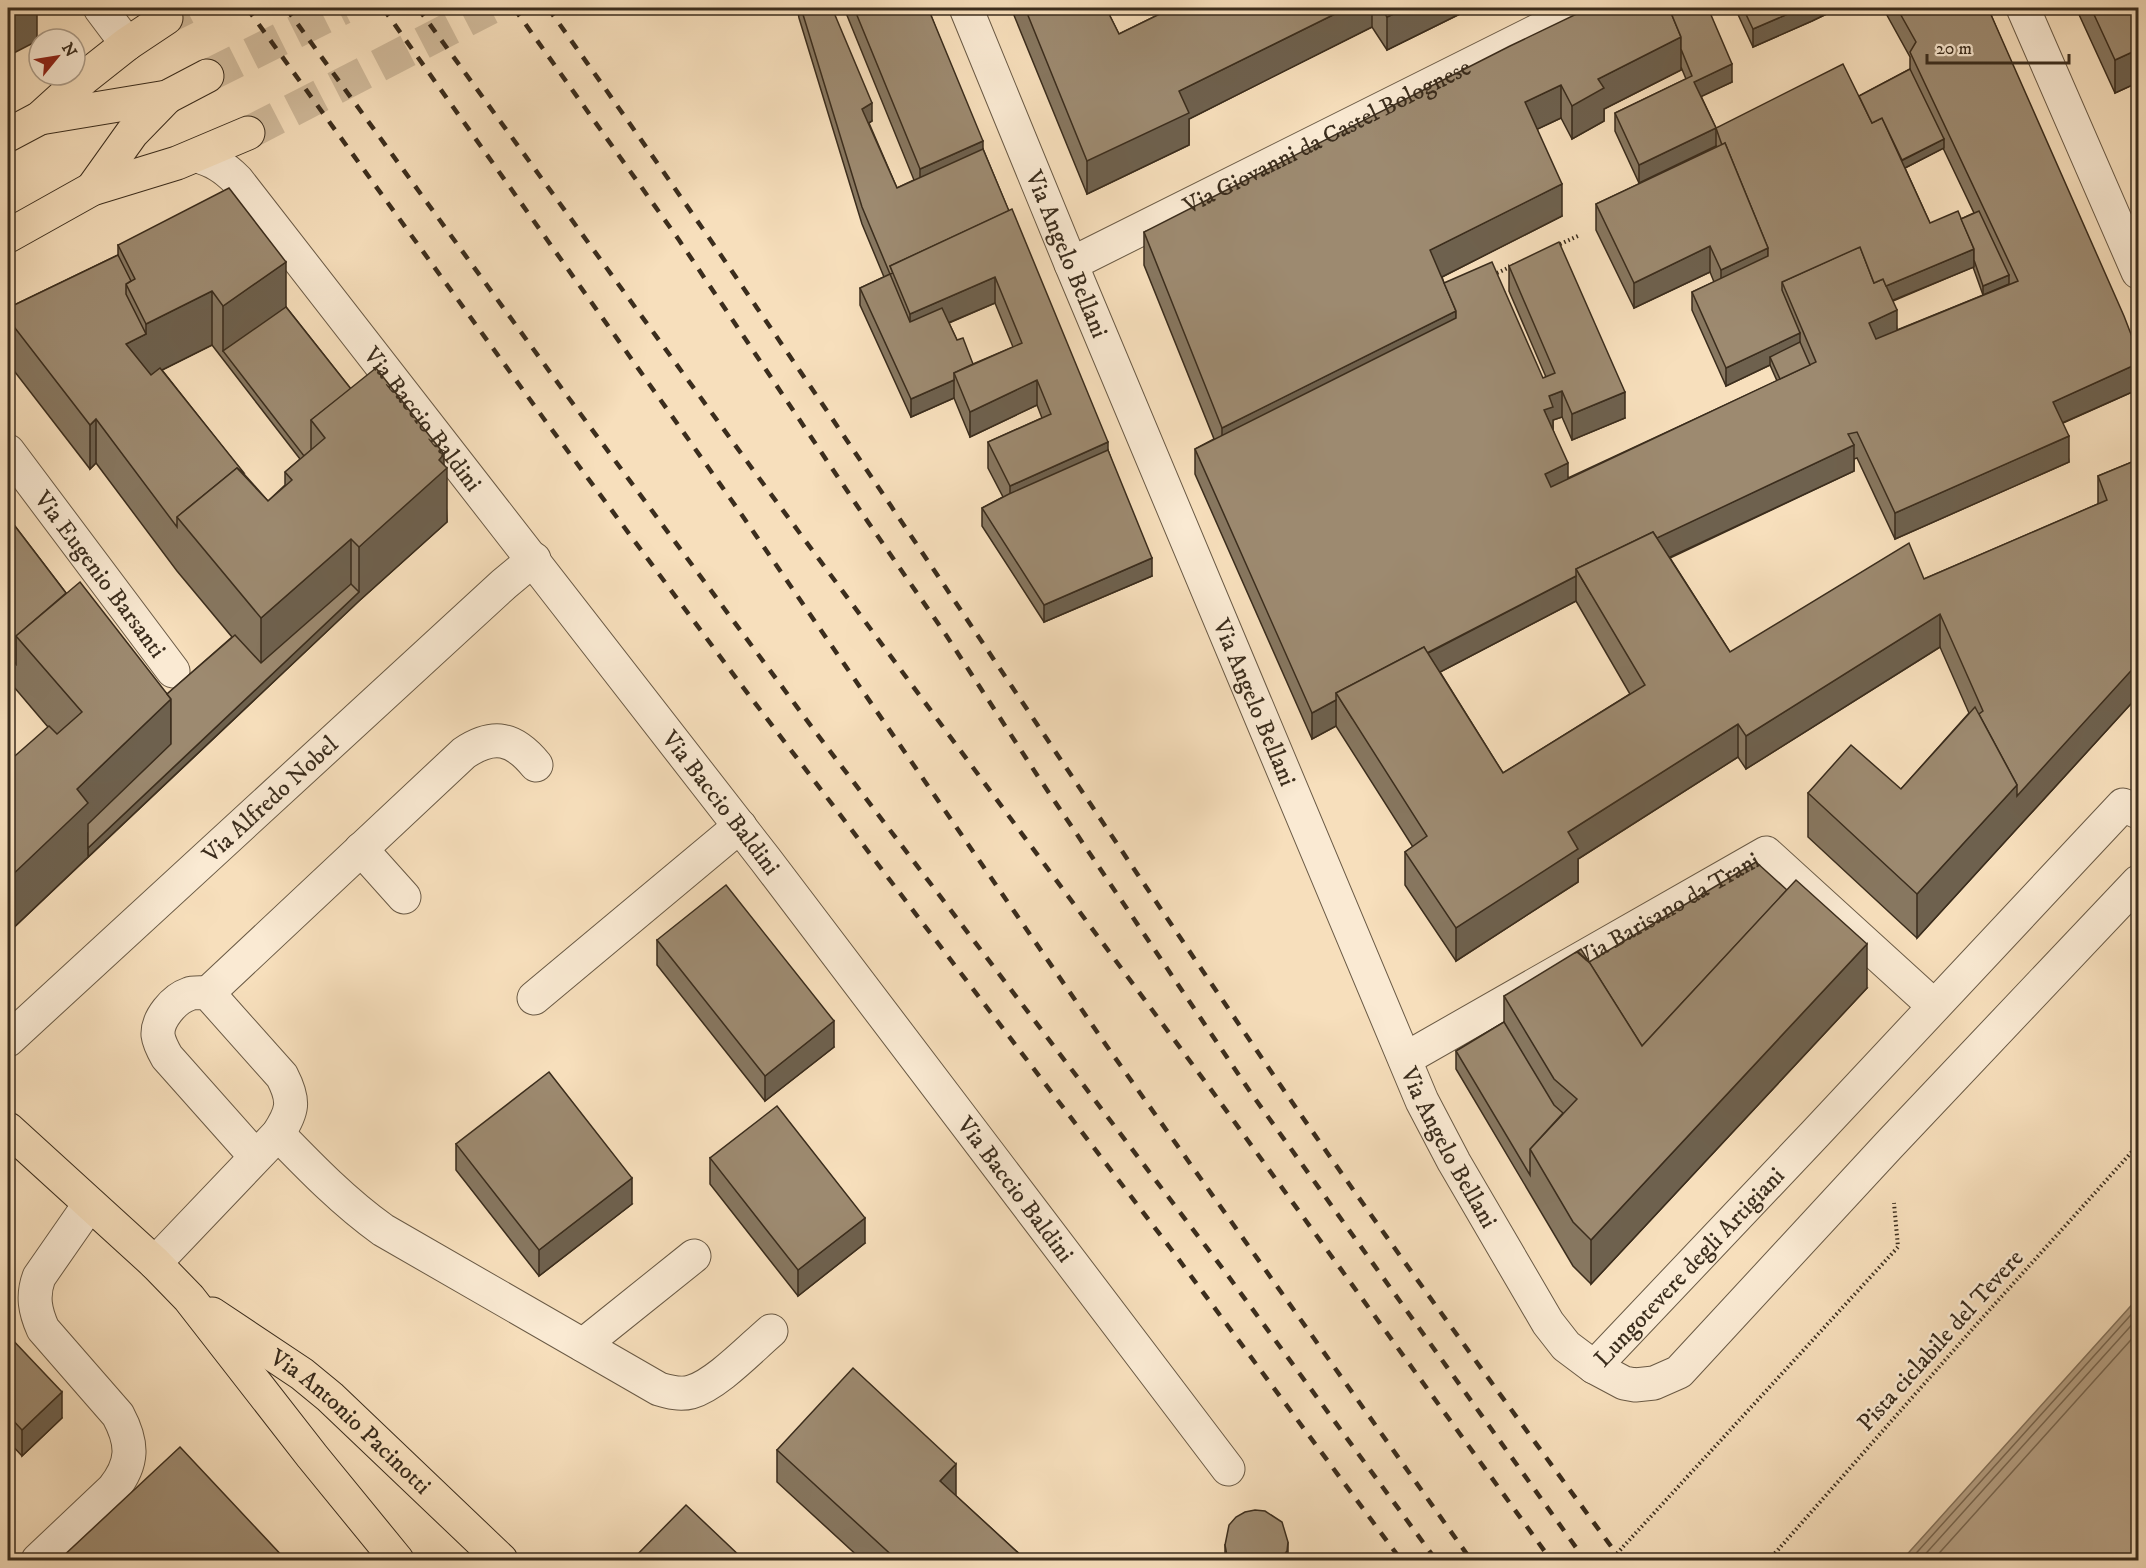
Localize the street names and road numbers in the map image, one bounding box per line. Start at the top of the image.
street label: Via Giovanni da Castel Bolognese [1178,53,1476,222]
street label: Via Angelo Bellani [1018,165,1114,343]
street label: Via Baccio Baldini [356,340,488,498]
street label: Via Eugenio Barsanti [27,485,172,664]
street label: Via Angelo Bellani [1205,614,1302,791]
street label: Via Baccio Baldini [654,724,786,882]
street label: Via Alfredo Nobel [196,729,345,870]
street label: Via Barisano da Trani [1571,846,1765,974]
street label: Via Angelo Bellani [1393,1062,1503,1234]
street label: Via Baccio Baldini [949,1110,1080,1269]
street label: Lungotevere degli Artigiani [1588,1161,1791,1374]
street label: Pista ciclabile del Tevere [1851,1244,2030,1438]
street label: Via Antonio Pacinotti [263,1342,437,1501]

